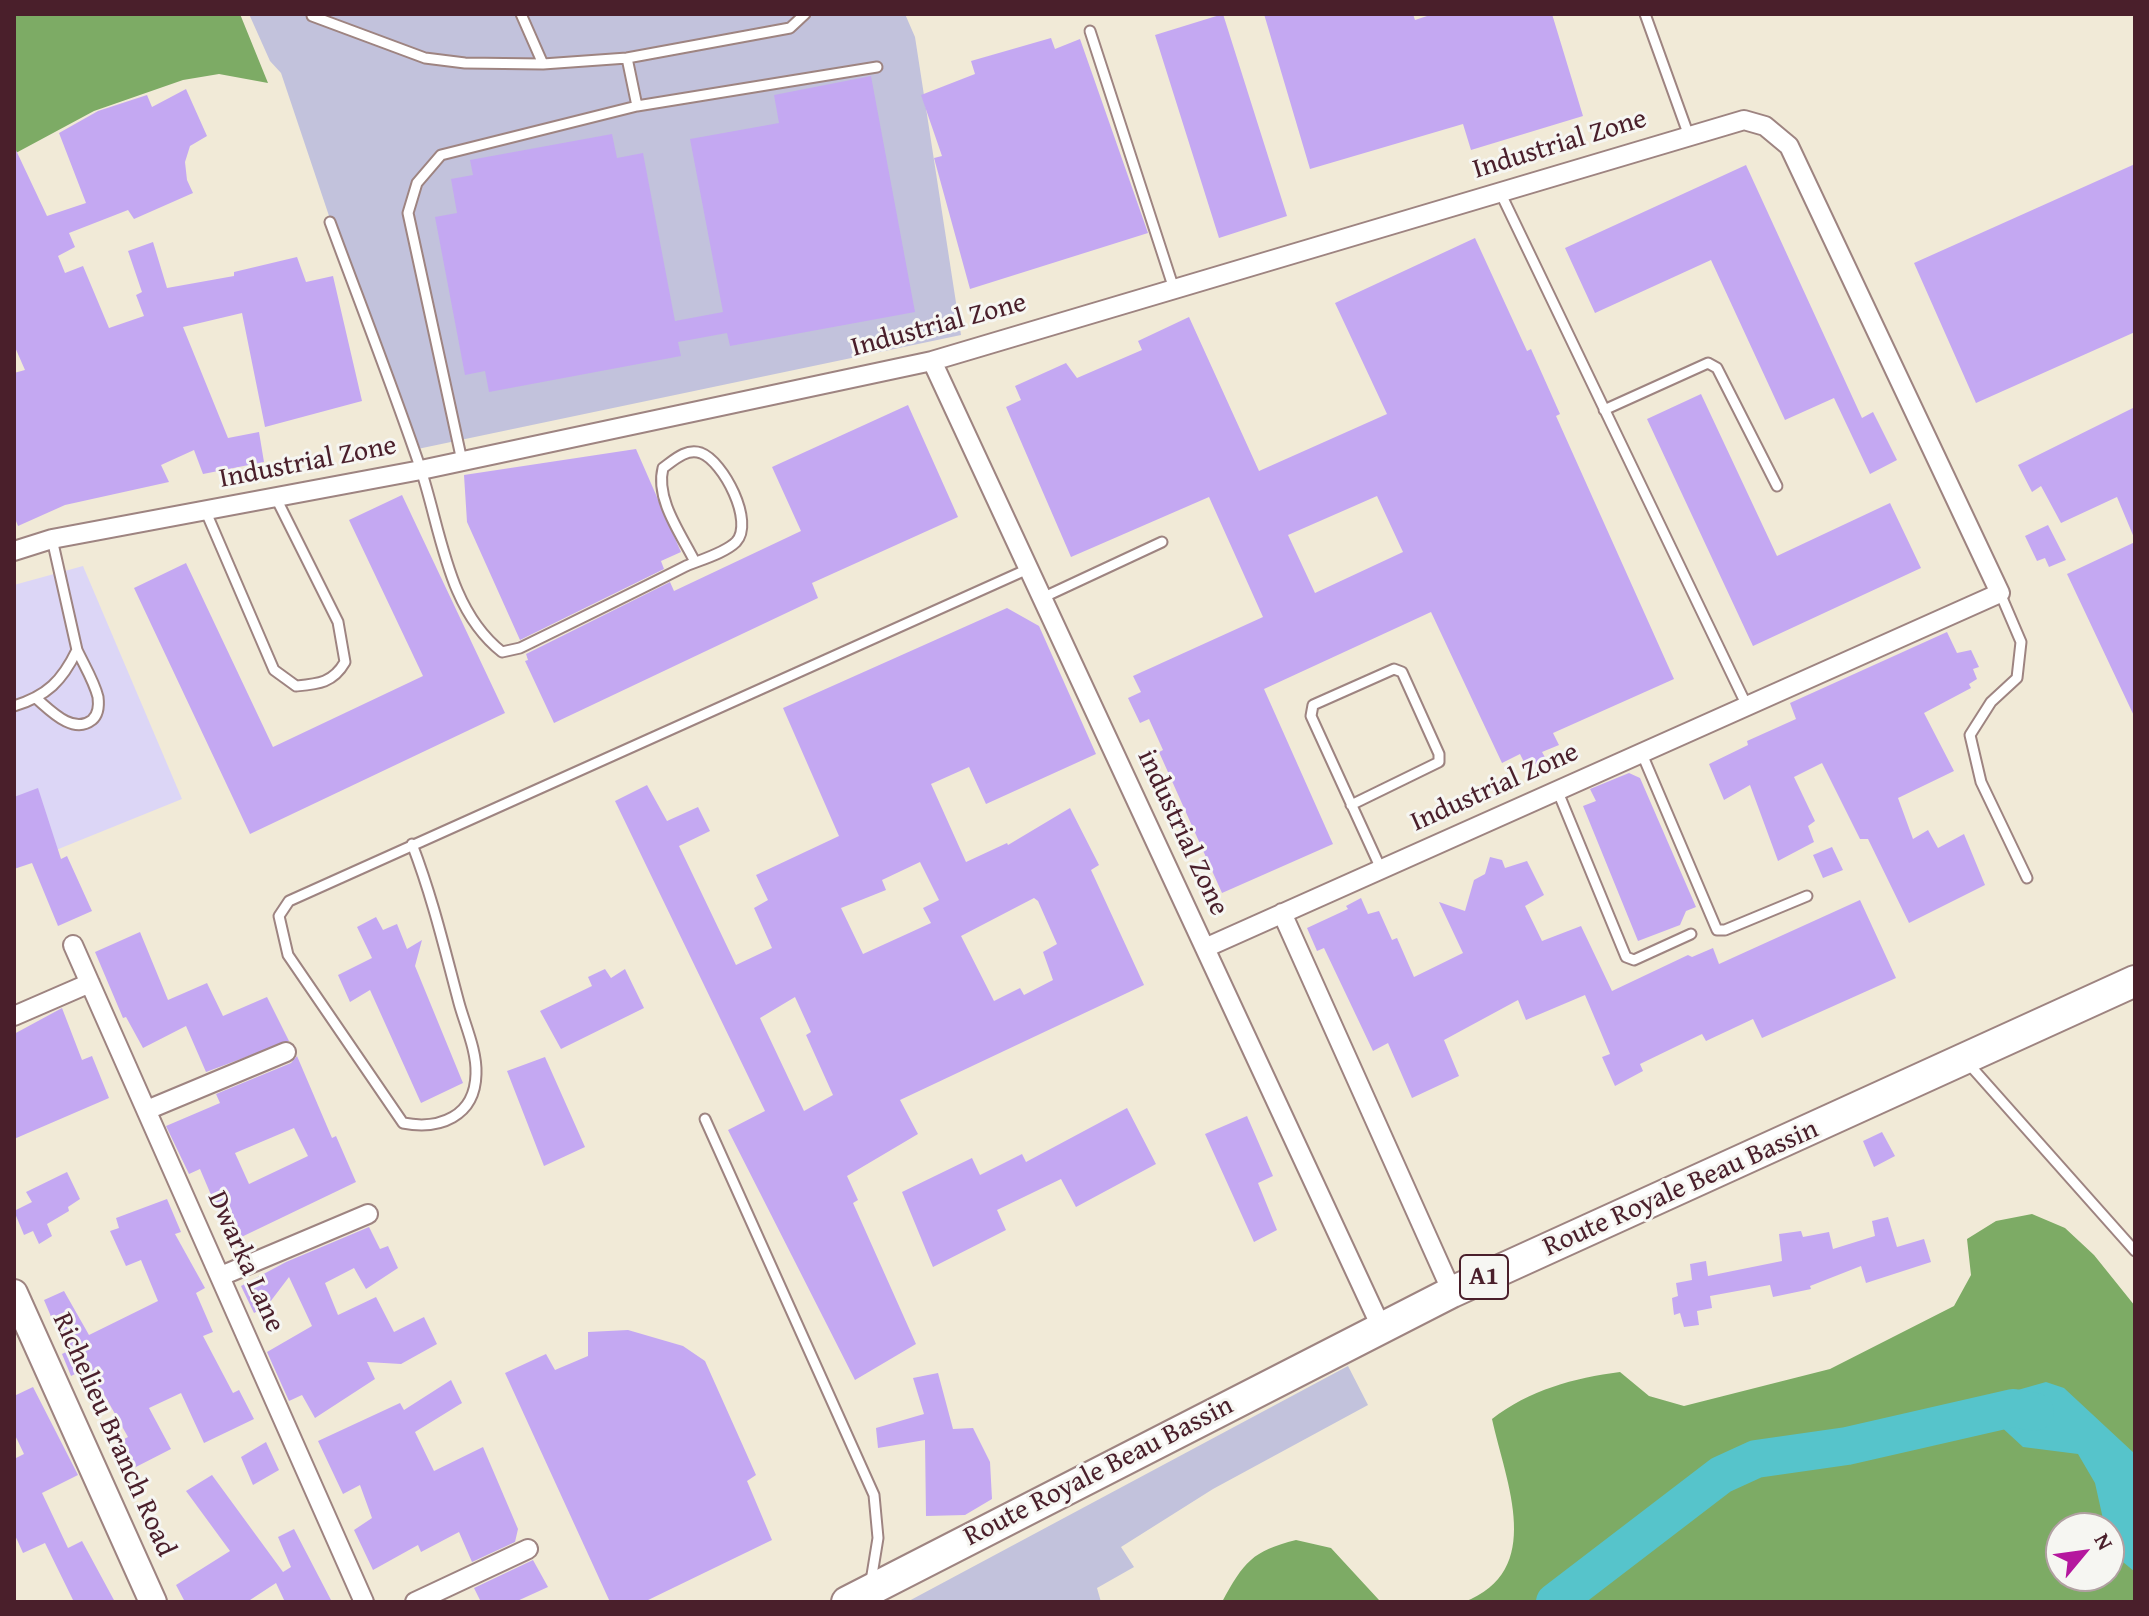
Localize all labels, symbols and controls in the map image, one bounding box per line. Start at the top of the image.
street label: Industrial Zone [1469,103,1651,187]
street label: Industrial Zone [848,286,1030,366]
street label: Industrial Zone [216,429,400,497]
street label: Industrial Zone [1406,736,1584,840]
street label: industrial Zone [1129,745,1235,921]
street label: Route Royale Beau Bassin [1538,1113,1824,1265]
street label: Dwarka Lane [199,1186,291,1338]
road number: A1 [1460,1255,1508,1299]
street label: Richelieu Branch Road [44,1308,182,1562]
street label: Route Royale Beau Bassin [959,1389,1239,1555]
north arrow [2045,1512,2125,1592]
text: N [2087,1527,2122,1556]

